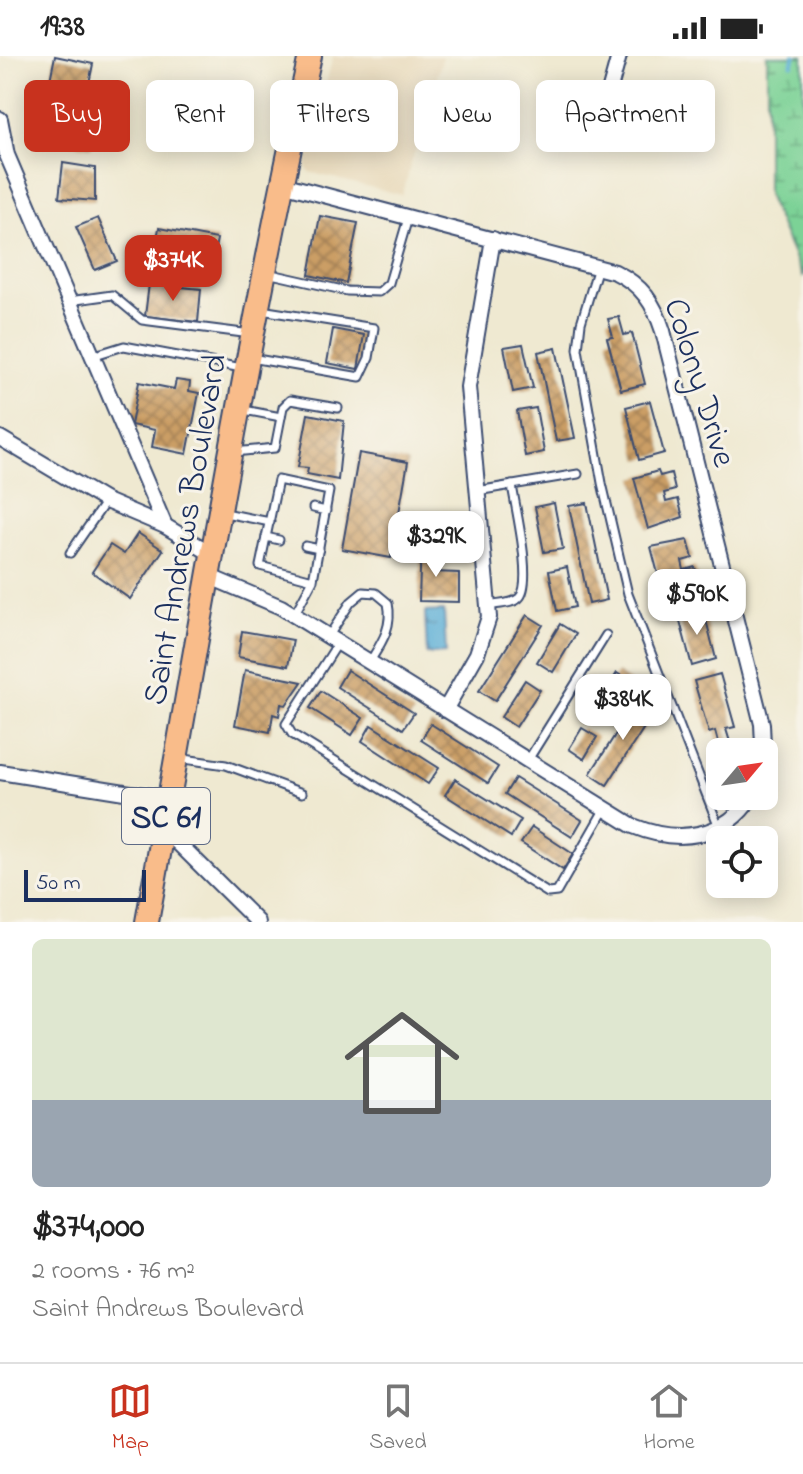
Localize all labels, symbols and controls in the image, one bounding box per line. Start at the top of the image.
text: 19:38 [40,6,85,50]
chip: Buy [24,80,130,152]
chip: Rent [146,80,254,152]
chip: Filters [270,80,398,152]
chip: New [414,80,520,152]
chip: Apartment [536,80,715,152]
pin: $374K [117,235,229,303]
text: $374K [143,242,203,280]
street label: Colony Drive [649,293,748,474]
street label: Saint Andrews Boulevard [131,350,242,709]
pin: $329K [380,511,492,579]
text: $329K [406,518,466,556]
pin: $590K [641,569,753,637]
text: $590K [666,576,728,614]
pin: $384K [567,674,679,742]
text: $384K [593,681,653,719]
north arrow [706,738,778,810]
map controls [706,738,778,898]
road number: SC 61 [122,788,210,844]
button: locate [706,826,778,898]
scale bar [24,866,146,902]
text: 50 m [36,868,81,900]
icon: home [330,991,474,1135]
text: $374,000 [32,1203,145,1253]
text: 2 rooms · 76 m² [32,1253,195,1291]
text: Saint Andrews Boulevard [32,1291,304,1329]
tab: Map [108,1379,152,1459]
tab: Saved [369,1379,427,1459]
tab: Home [643,1379,695,1459]

